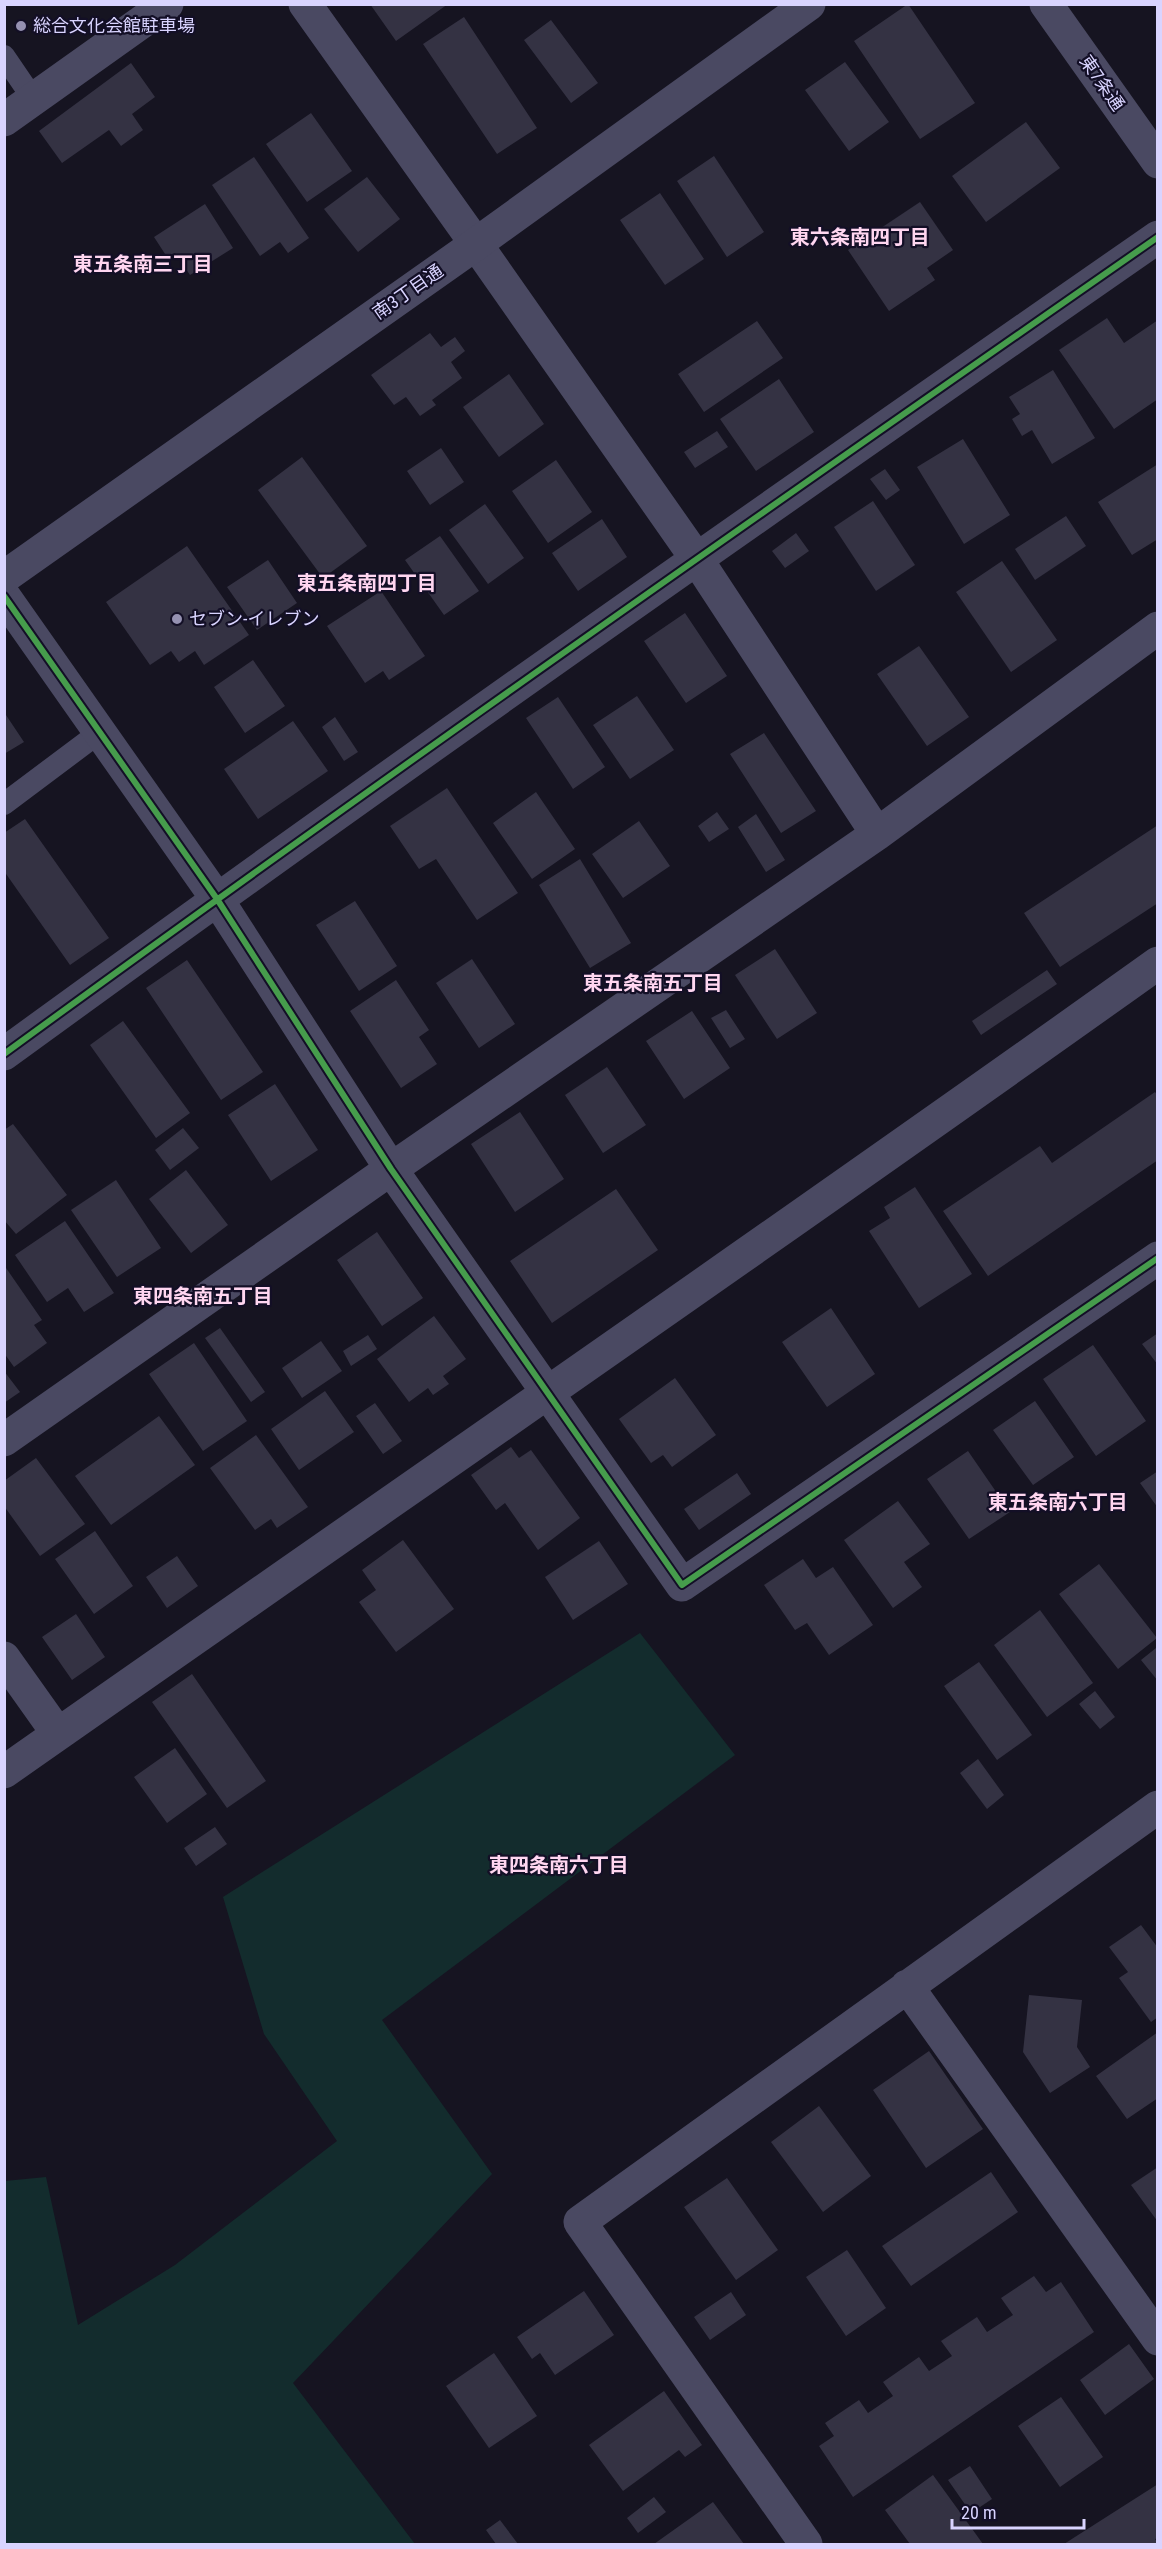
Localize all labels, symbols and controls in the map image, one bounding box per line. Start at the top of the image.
place label: 総合文化会館駐車場 [33,15,195,36]
marker: 総合文化会館駐車場 [14,19,28,33]
street label: 東7条通 [1076,51,1129,114]
district label: 東六条南四丁目 [790,225,930,249]
district label: 東五条南三丁目 [73,252,213,276]
street label: 南3丁目通 [369,260,447,323]
district label: 東五条南四丁目 [297,571,437,595]
place label: セブン-イレブン [189,608,319,629]
marker: セブン-イレブン [170,612,184,626]
district label: 東五条南五丁目 [583,971,723,995]
district label: 東四条南五丁目 [133,1284,273,1308]
district label: 東五条南六丁目 [988,1490,1128,1514]
district label: 東四条南六丁目 [489,1853,629,1877]
scale bar [952,2492,1084,2530]
text: 20 m [961,2502,996,2523]

